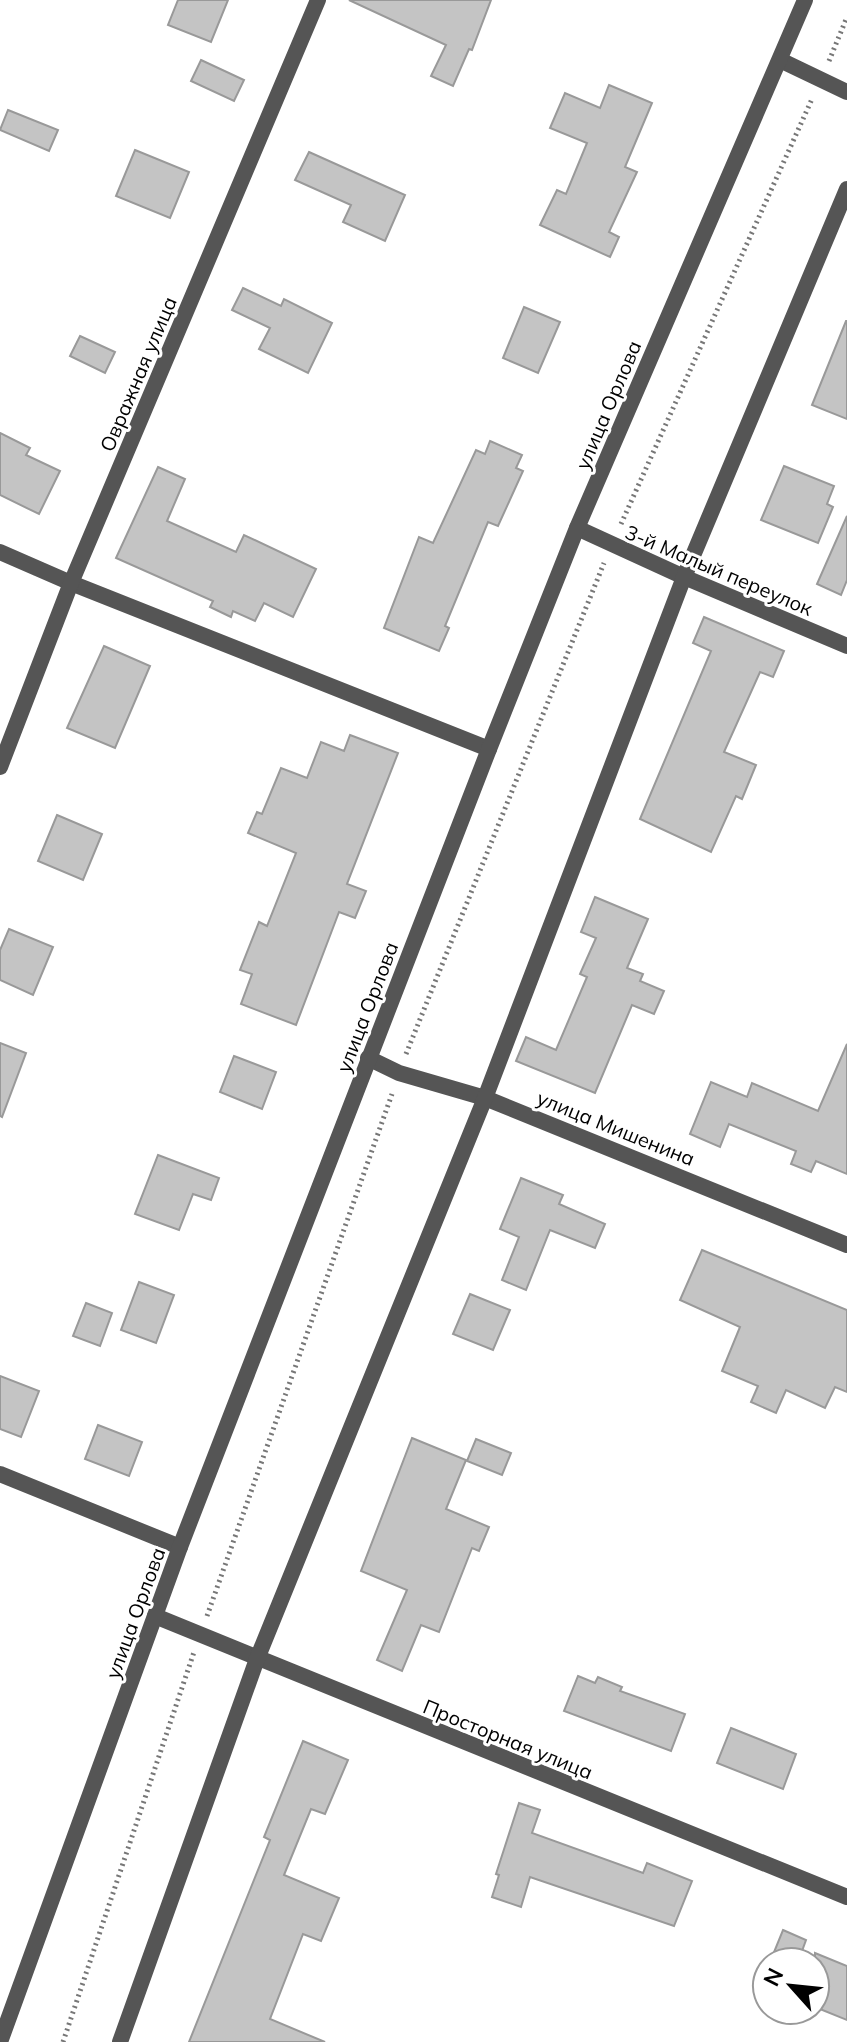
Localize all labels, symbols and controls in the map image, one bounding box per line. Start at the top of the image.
street label: Овражная улица [94,293,182,455]
street label: улица Орлова [570,337,646,473]
street label: 3-й Малый переулок [621,519,817,621]
street label: улица Орлова [331,938,403,1076]
street label: улица Мишенина [533,1085,699,1171]
street label: улица Орлова [100,1544,170,1682]
street label: Просторная улица [420,1694,596,1784]
north arrow [751,1946,831,2026]
text: N [757,1963,789,1991]

